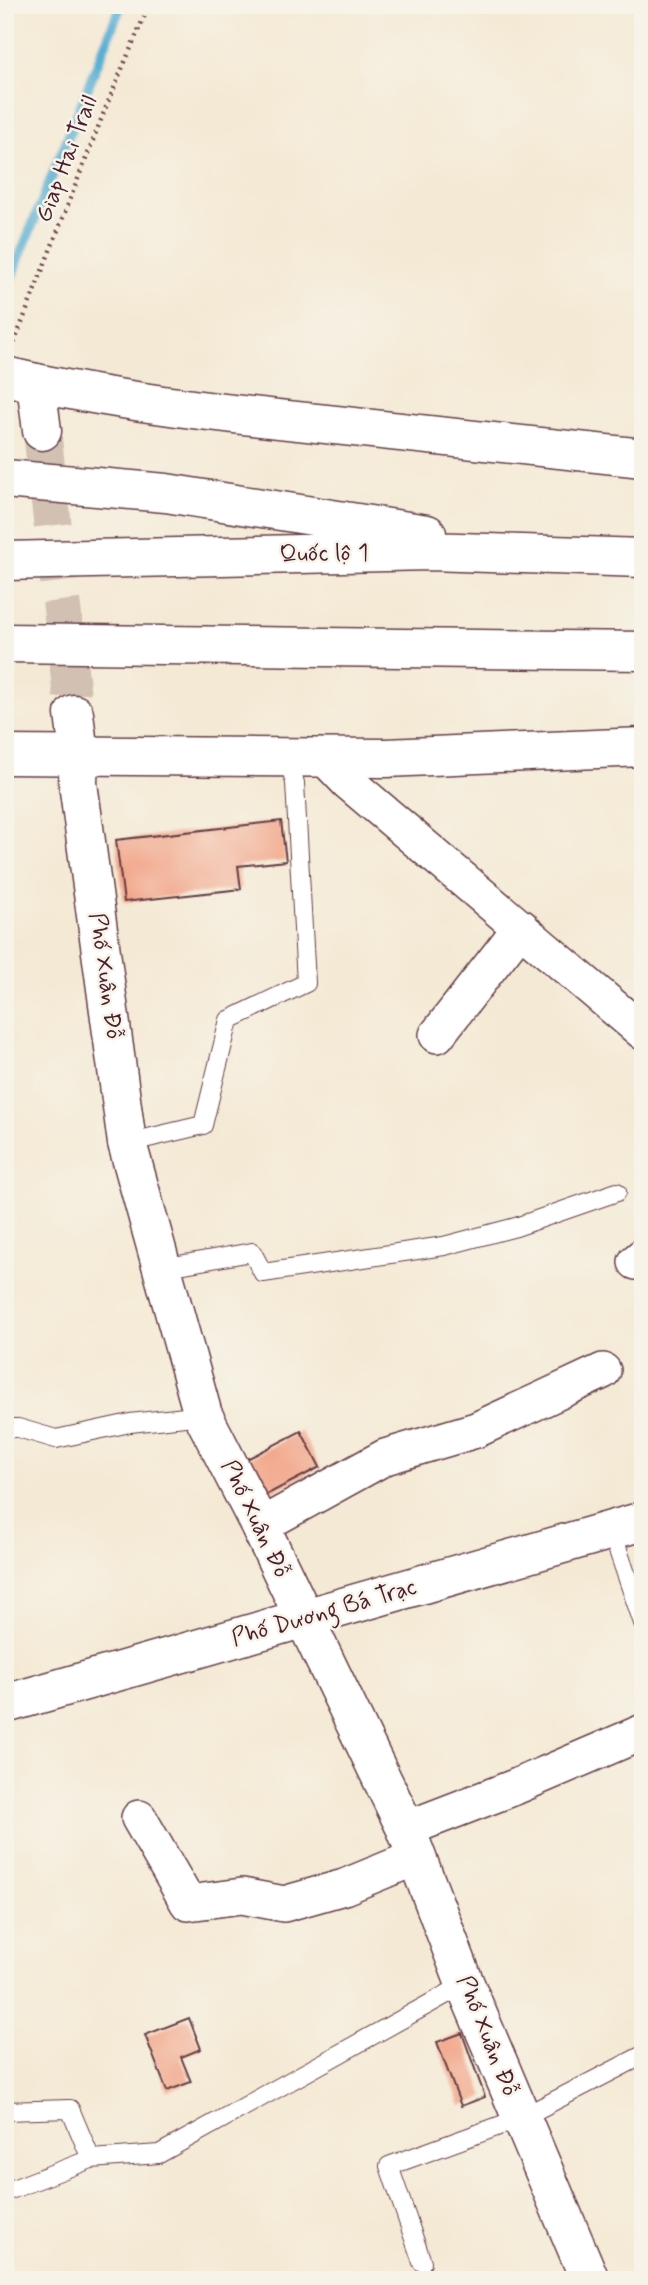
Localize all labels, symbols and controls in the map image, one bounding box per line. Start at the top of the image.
street label: Giap Hai Trail [29,91,105,227]
street label: Quốc lộ 1 [279,538,369,570]
street label: Phố Xuân Đỗ [81,911,129,1041]
street label: Phố Xuân Đỗ [213,1455,297,1583]
street label: Phố Dương Bá Trạc [228,1572,421,1657]
street label: Phố Xuân Đỗ [449,1971,525,2101]

